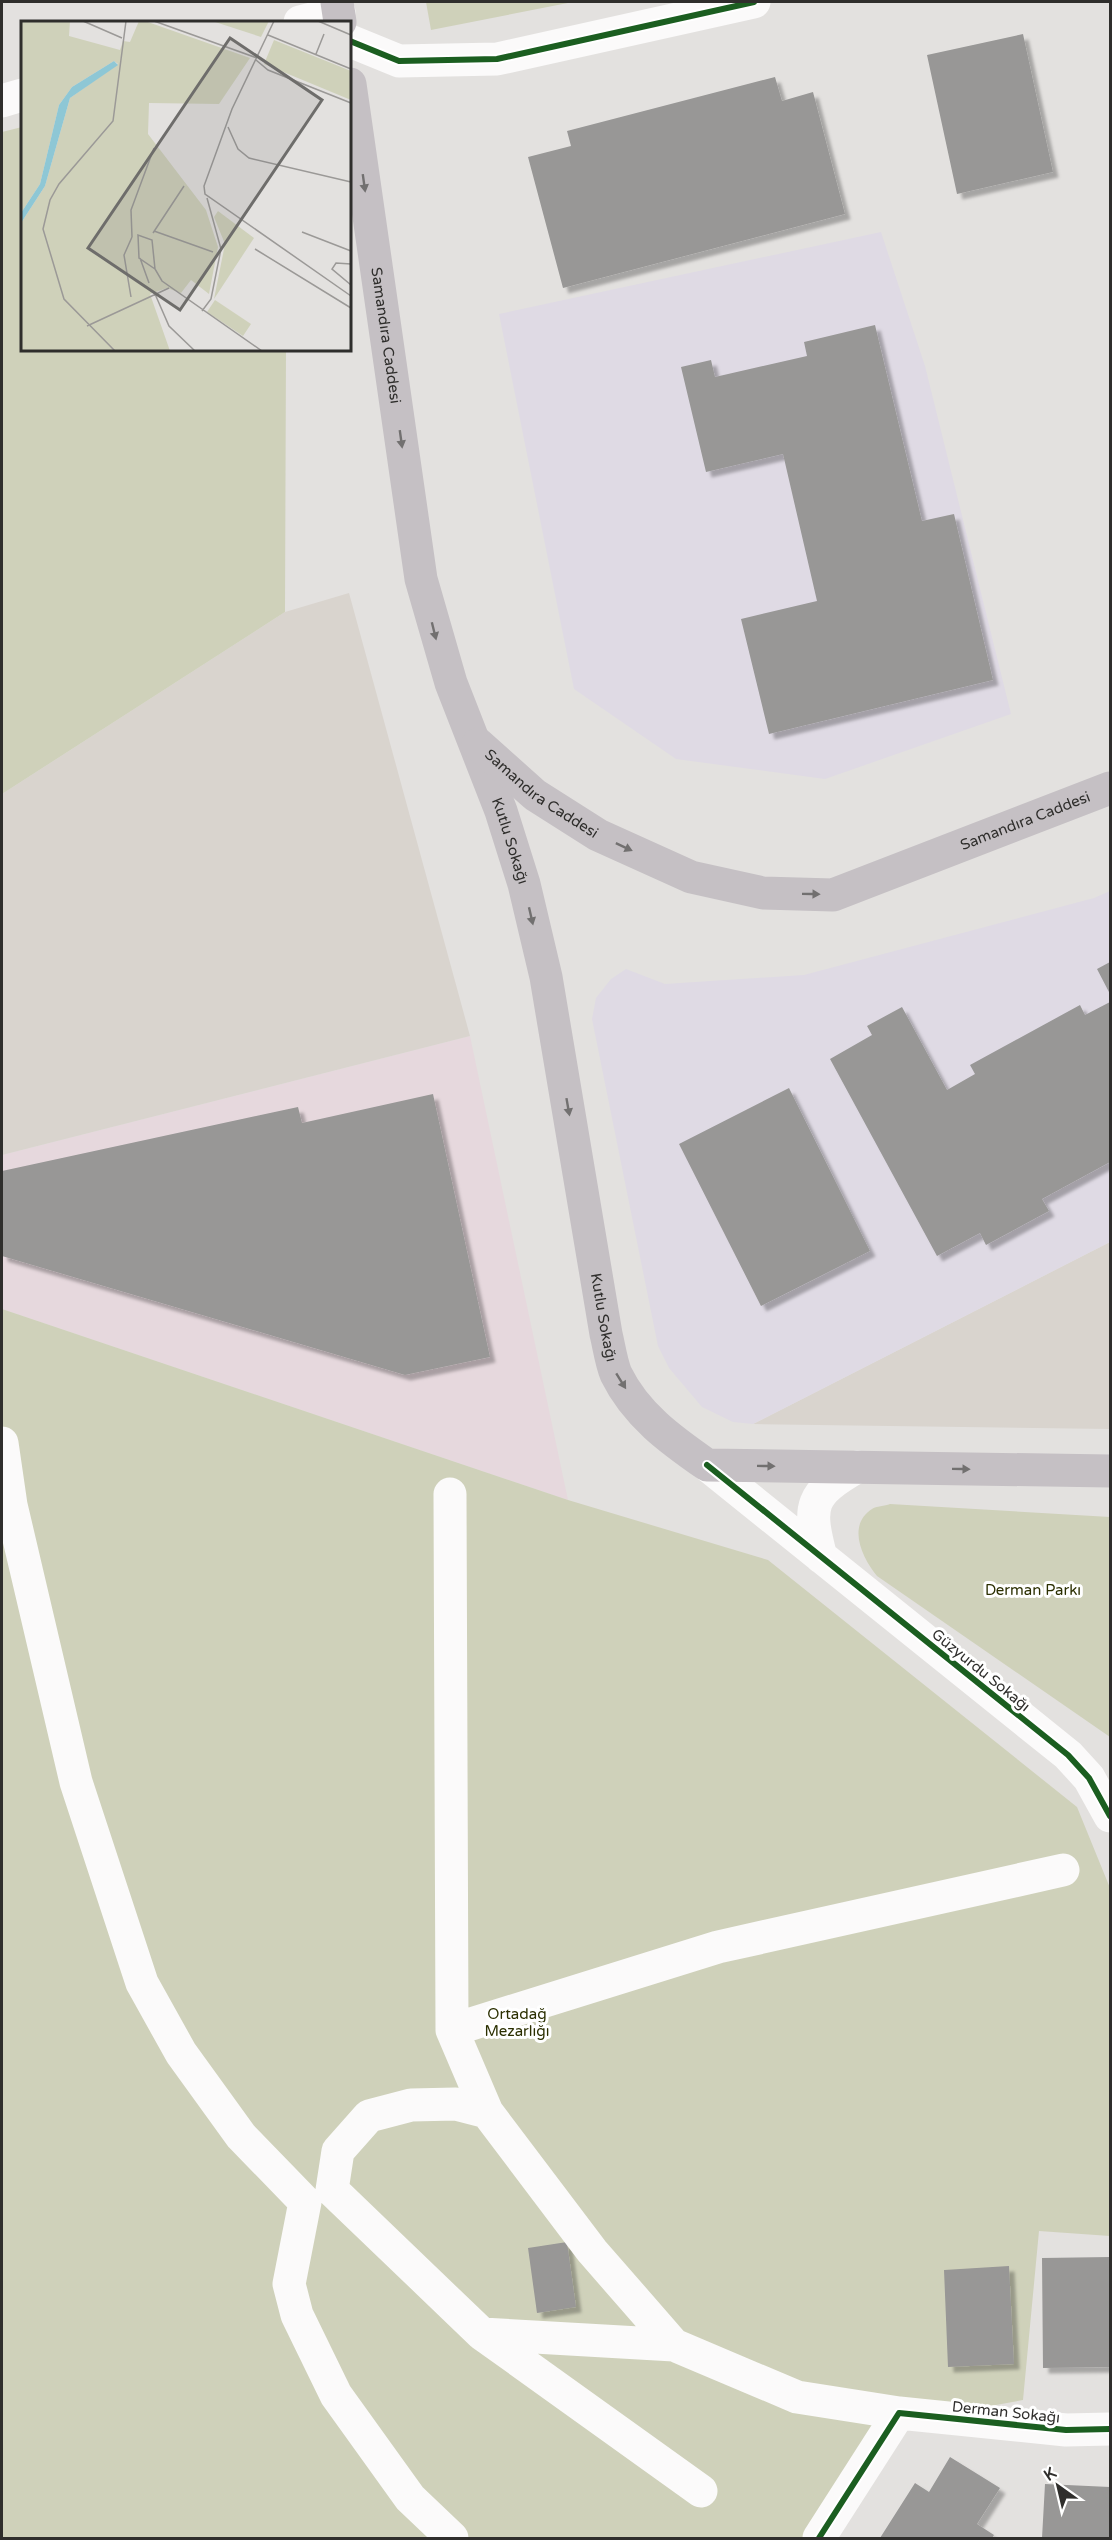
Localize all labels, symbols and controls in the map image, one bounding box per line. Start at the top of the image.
inset map [21,21,351,351]
one-way arrow [359,174,368,193]
street label: Samandıra Caddesi [367,266,405,405]
one-way arrow [397,429,406,448]
one-way arrow [430,621,440,640]
street label: Samandıra Caddesi [481,745,602,842]
street label: Samandıra Caddesi [958,788,1093,854]
street label: Kutlu Sokağı [488,795,532,886]
one-way arrow [616,842,633,851]
one-way arrow [801,889,820,899]
one-way arrow [527,907,537,925]
one-way arrow [564,1098,573,1117]
street label: Kutlu Sokağı [587,1272,621,1364]
one-way arrow [615,1372,626,1389]
one-way arrow [756,1461,775,1470]
one-way arrow [951,1464,970,1474]
park label: Derman Parkı [985,1581,1081,1599]
street label: Güzyurdu Sokağı [928,1625,1034,1715]
park label: Ortadağ Mezarlığı [484,2005,550,2040]
street label: Derman Sokağı [951,2397,1061,2427]
north arrow [1028,2456,1088,2516]
text: K [1040,2463,1060,2486]

